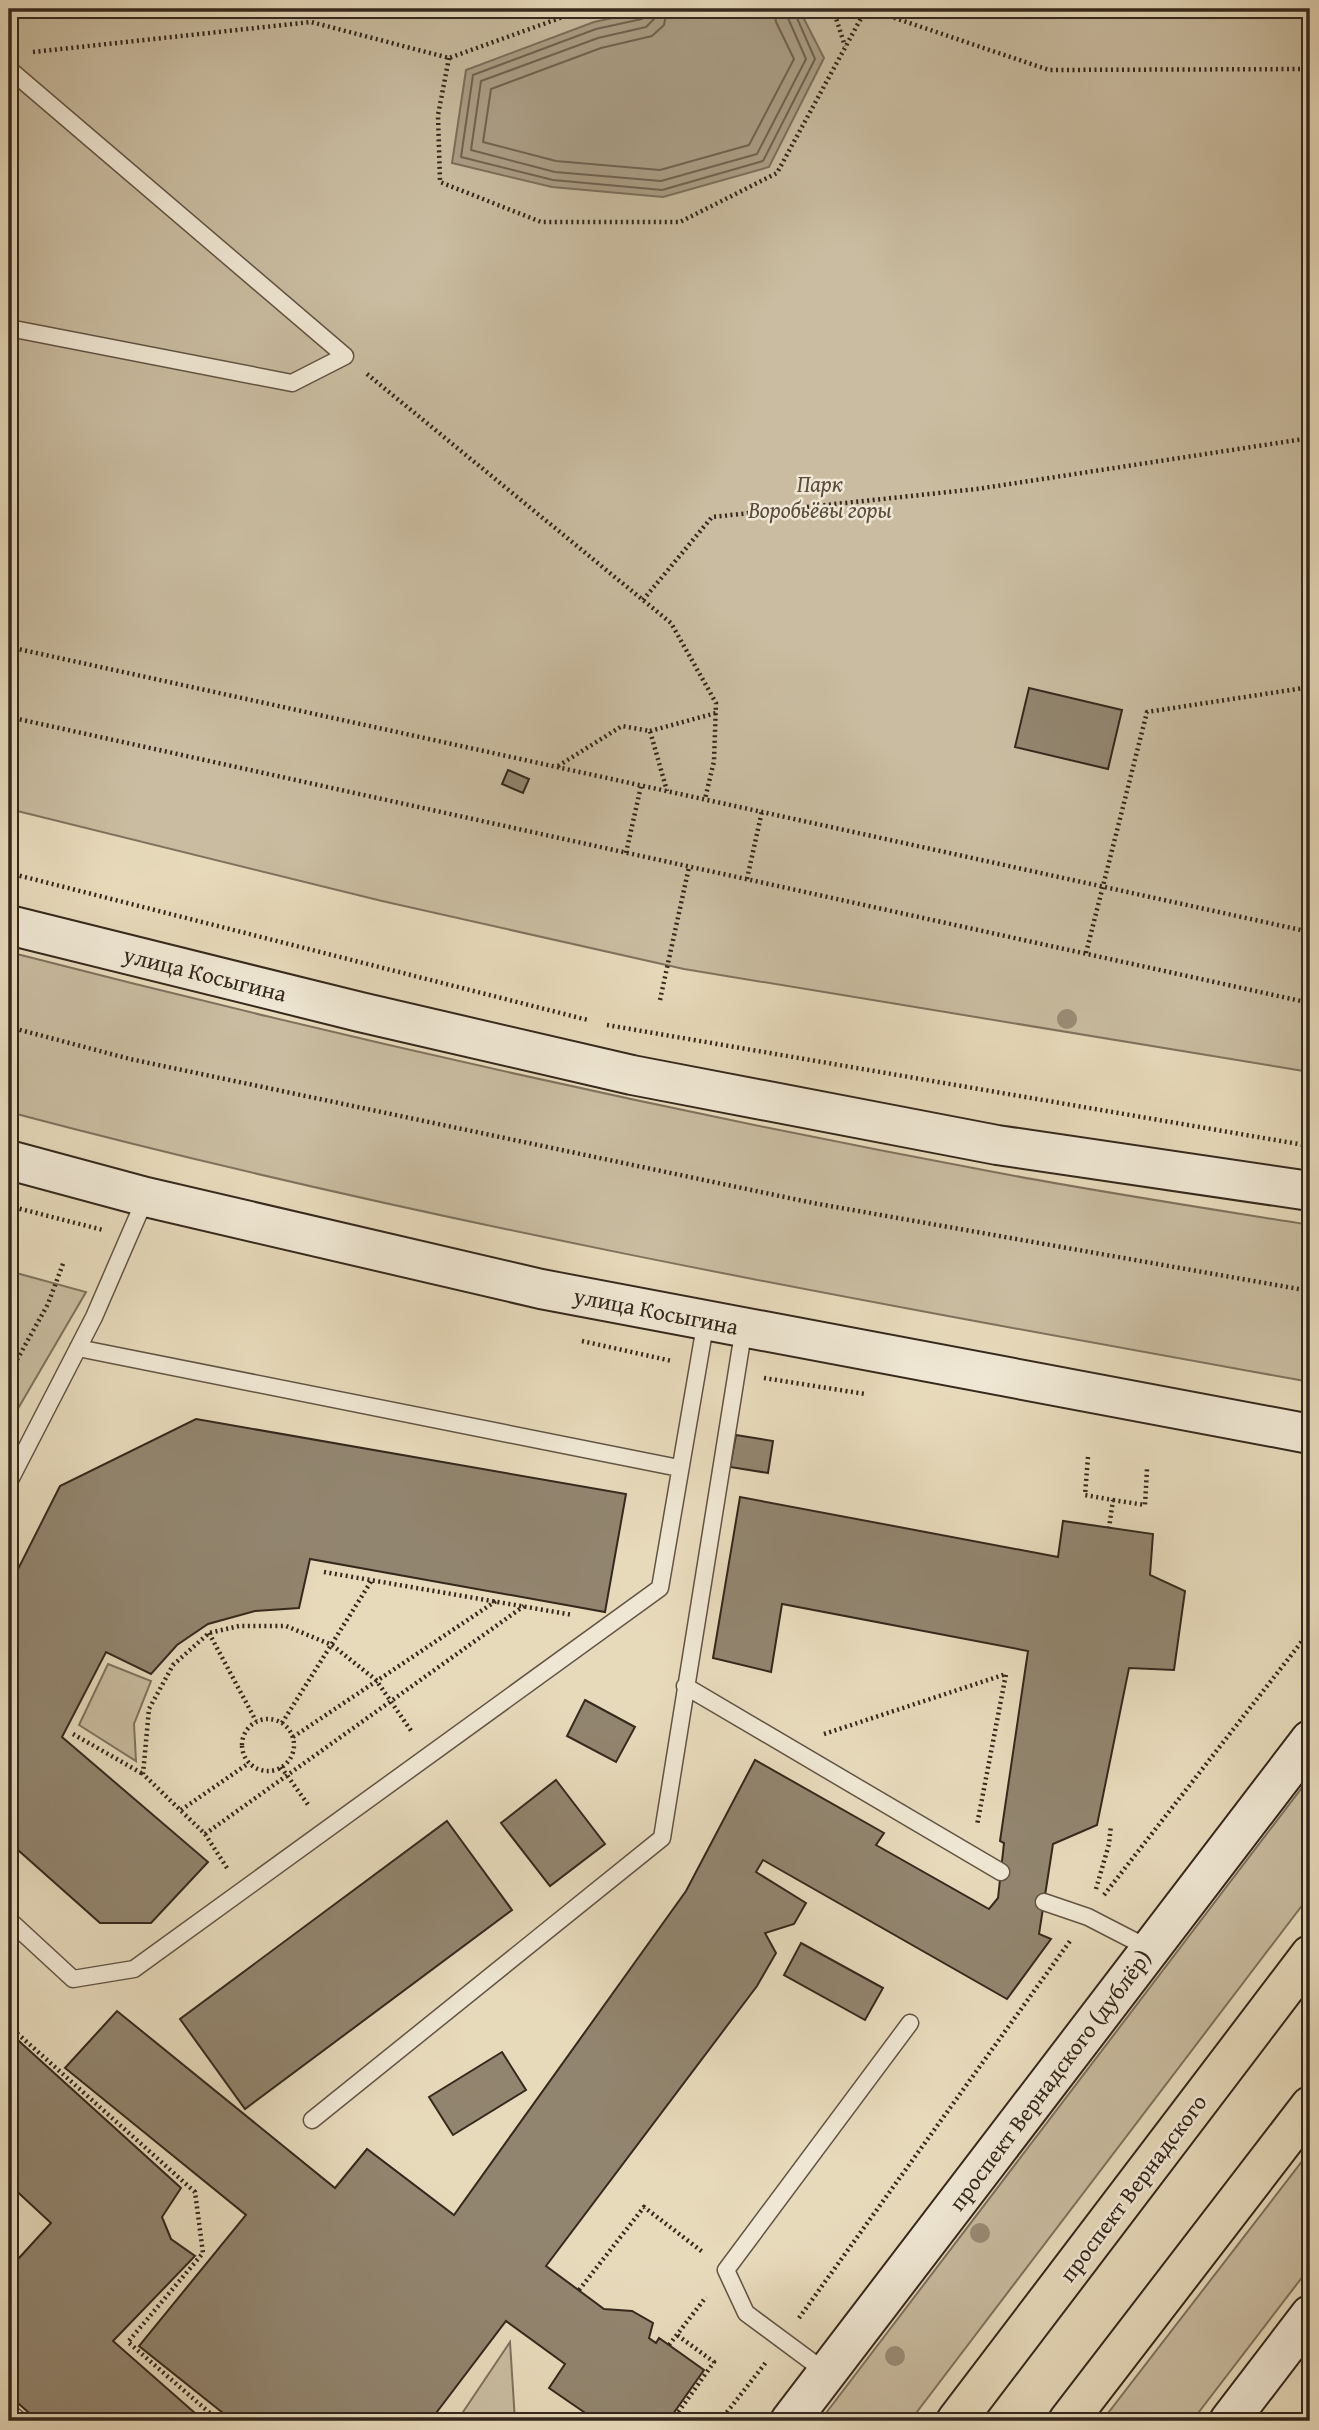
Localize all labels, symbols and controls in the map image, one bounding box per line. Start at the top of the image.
park label: Парк Воробьёвы горы [747,467,892,526]
street label: улица Косыгина [119,937,290,1010]
street label: улица Косыгина [570,1278,741,1343]
street label: проспект Вернадского (дублёр) [943,1944,1157,2216]
street label: проспект Вернадского [1053,2089,1213,2287]

